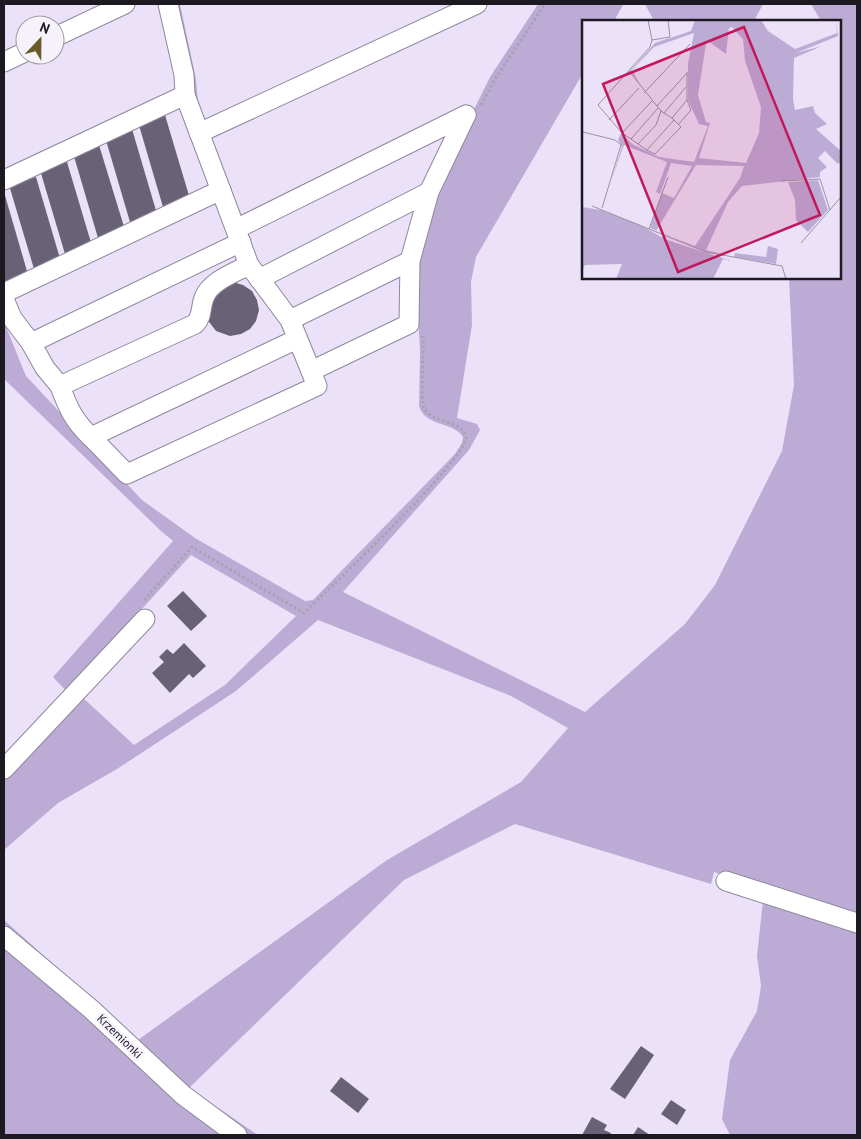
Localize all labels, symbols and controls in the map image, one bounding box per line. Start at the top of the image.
north arrow [15,15,65,65]
text: N [37,18,53,38]
inset map [582,20,841,279]
street label: Krzemionki [94,1011,146,1061]

